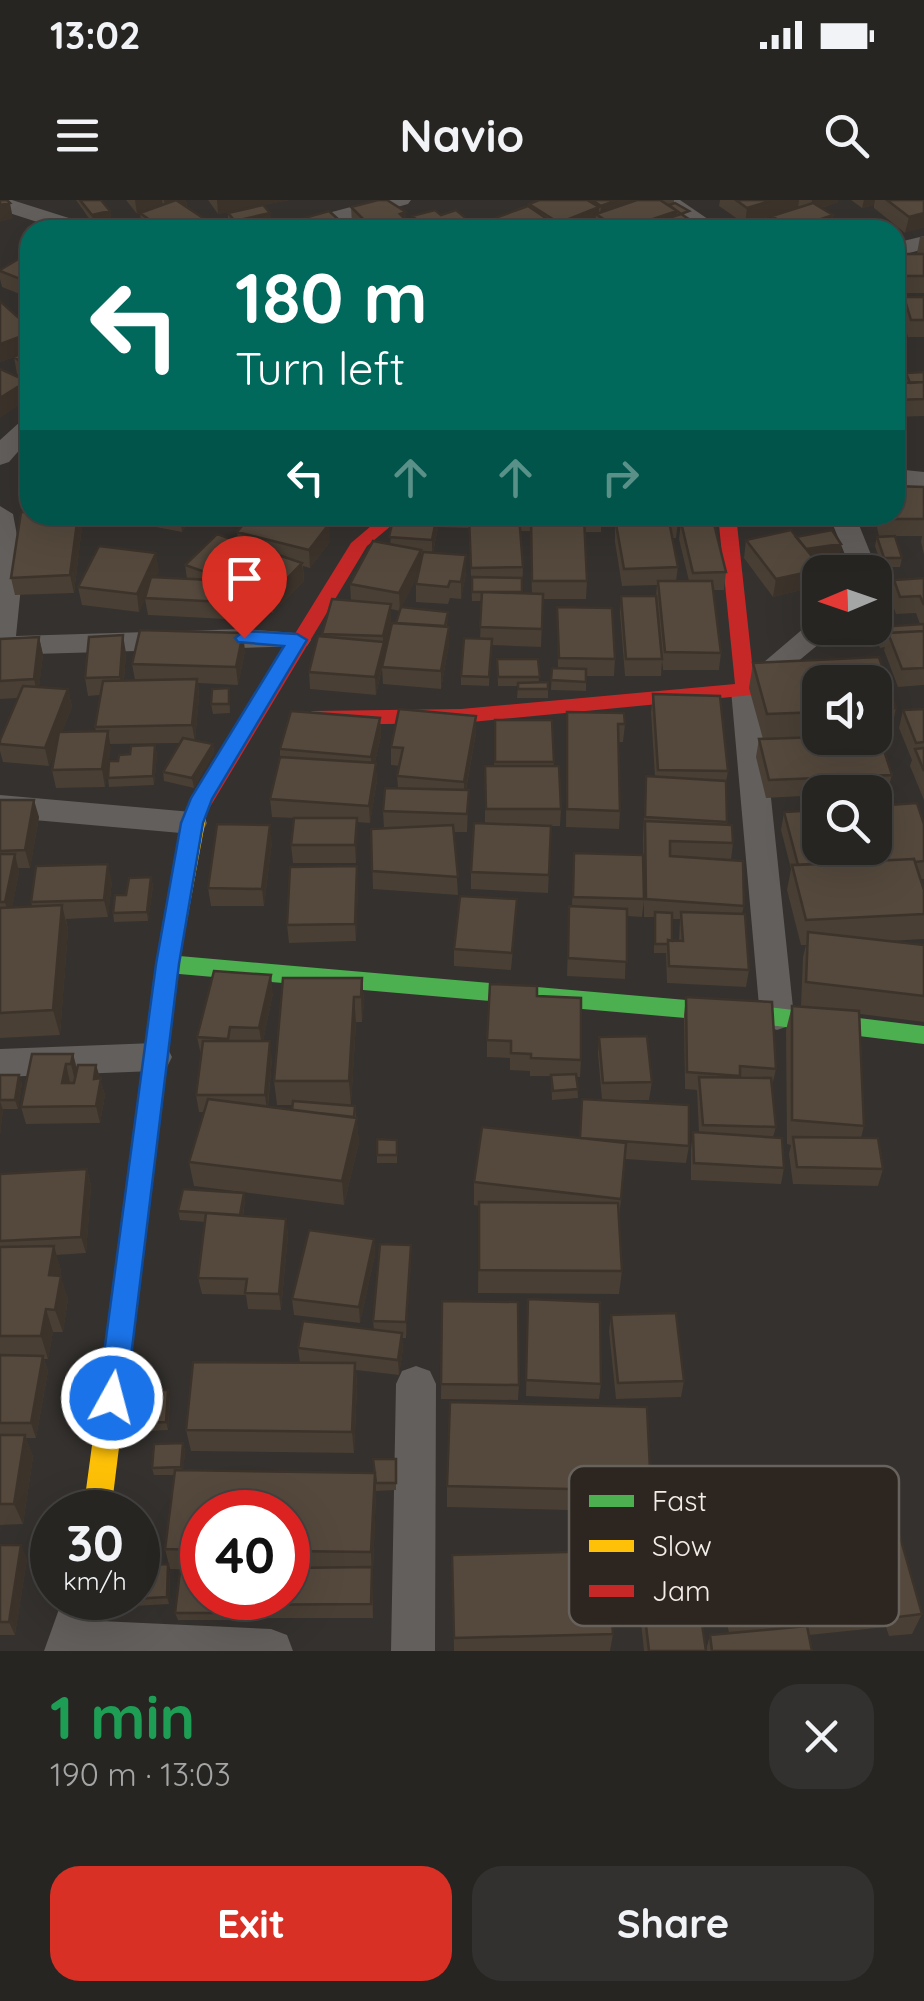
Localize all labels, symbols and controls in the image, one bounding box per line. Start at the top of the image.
text: 13:02 [50,11,141,59]
text: Navio [400,107,524,163]
icon: menu [50,108,105,163]
icon: search [819,108,874,163]
text: 180 m [235,253,428,341]
icon: left [70,260,200,390]
text: Turn left [235,340,405,396]
icon: left [278,450,333,505]
icon: ahead [383,450,438,505]
icon: ahead [488,450,543,505]
icon: right [593,450,648,505]
pin [202,536,287,639]
icon: arrive [217,551,272,606]
north arrow [802,555,892,645]
map controls [802,555,892,865]
button: sound [802,665,892,755]
button: search [802,775,892,865]
position arrow [60,1346,164,1450]
legend [569,1466,899,1626]
text: Fast [652,1483,707,1518]
speed limit sign: 40 [180,1490,310,1620]
text: 30 [66,1511,124,1574]
text: Slow [652,1528,712,1563]
text: km/h [63,1565,127,1596]
text: Jam [652,1573,711,1608]
text: 1 min [50,1679,195,1754]
button: close [769,1684,874,1789]
text: 190 m · 13:03 [50,1754,231,1794]
button: Exit [50,1866,452,1981]
button: Share [472,1866,874,1981]

